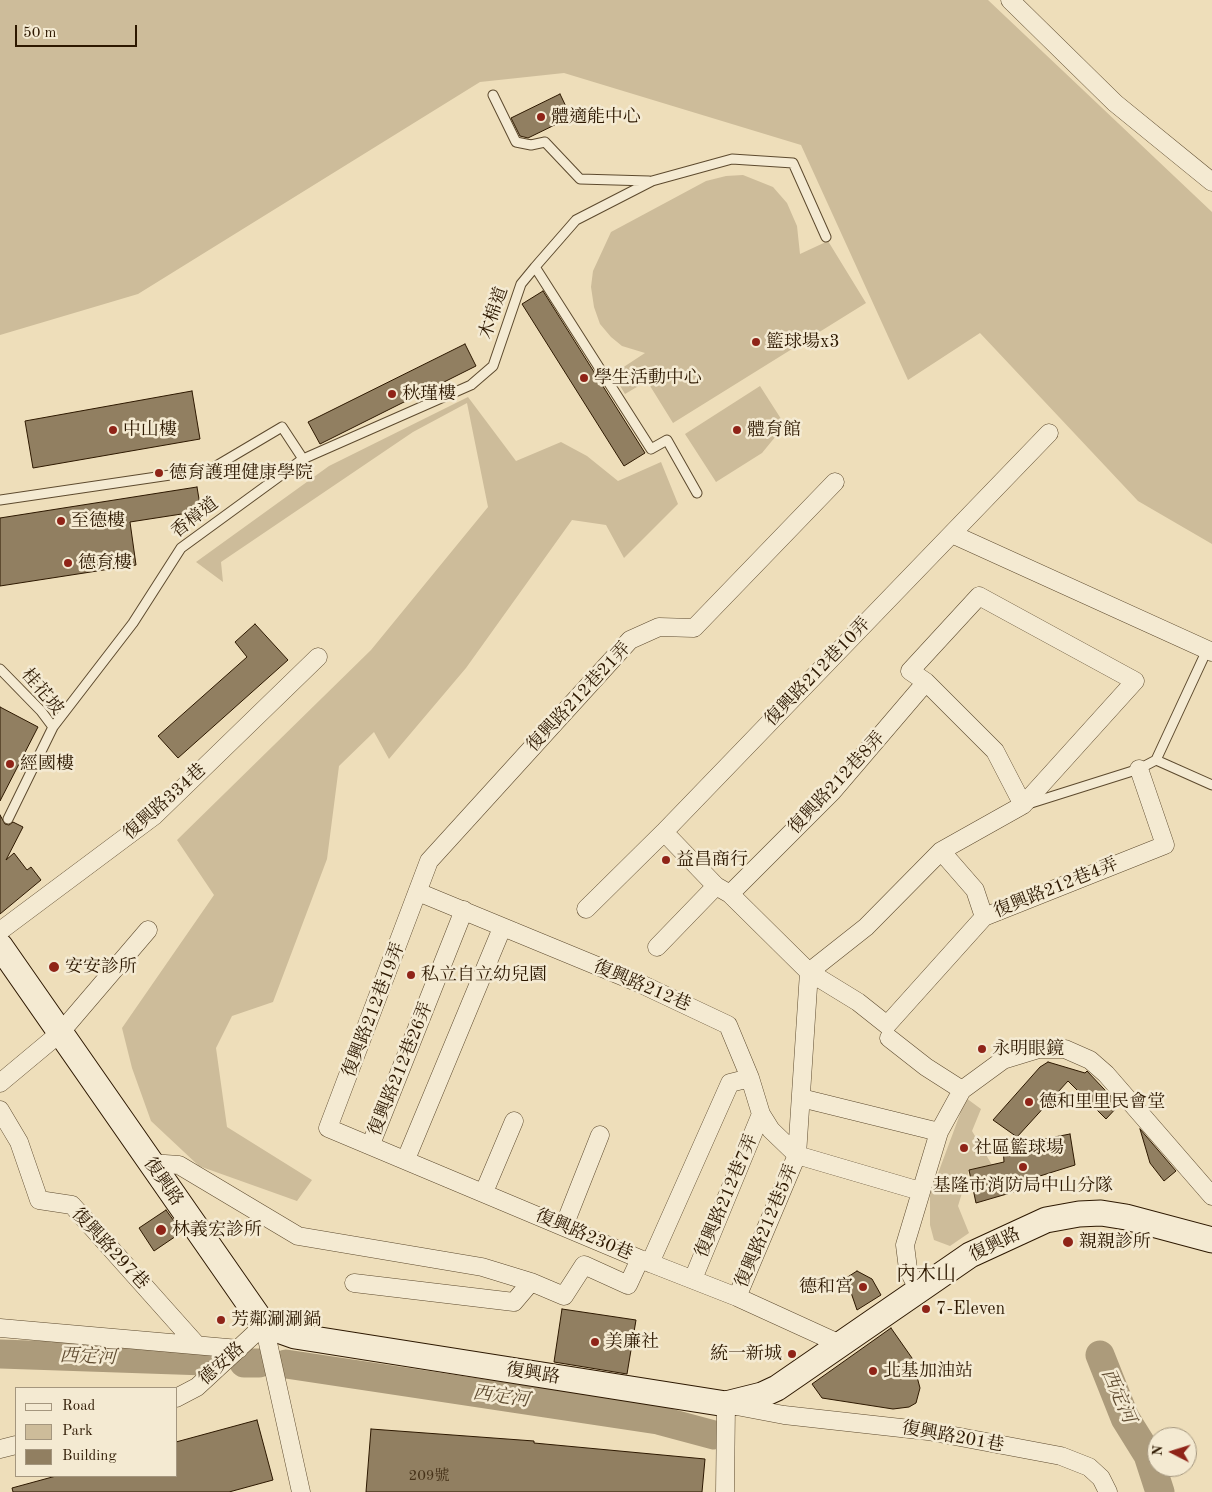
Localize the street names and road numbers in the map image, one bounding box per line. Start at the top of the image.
street label: 木棉道 [475,284,513,342]
street label: 香樟道 [167,493,223,543]
street label: 復興路212巷10弄 [761,613,875,731]
street label: 復興路212巷21弄 [523,638,635,756]
street label: 桂花坡 [16,664,68,720]
street label: 復興路212巷8弄 [784,727,890,839]
street label: 復興路334巷 [119,759,211,845]
street label: 復興路212巷4弄 [991,853,1121,923]
street label: 復興路212巷19弄 [338,940,410,1080]
street label: 復興路212巷 [590,956,694,1016]
street label: 復興路212巷26弄 [364,999,438,1139]
street label: 復興路212巷7弄 [691,1131,763,1261]
street label: 復興路 [139,1154,187,1210]
street label: 復興路212巷5弄 [731,1161,803,1291]
street label: 復興路297巷 [67,1204,153,1294]
street label: 復興路230巷 [532,1205,636,1265]
street label: 復興路 [966,1223,1024,1267]
street label: 德安路 [195,1338,249,1390]
street label: 復興路 [505,1359,561,1389]
street label: 復興路201巷 [900,1417,1006,1457]

